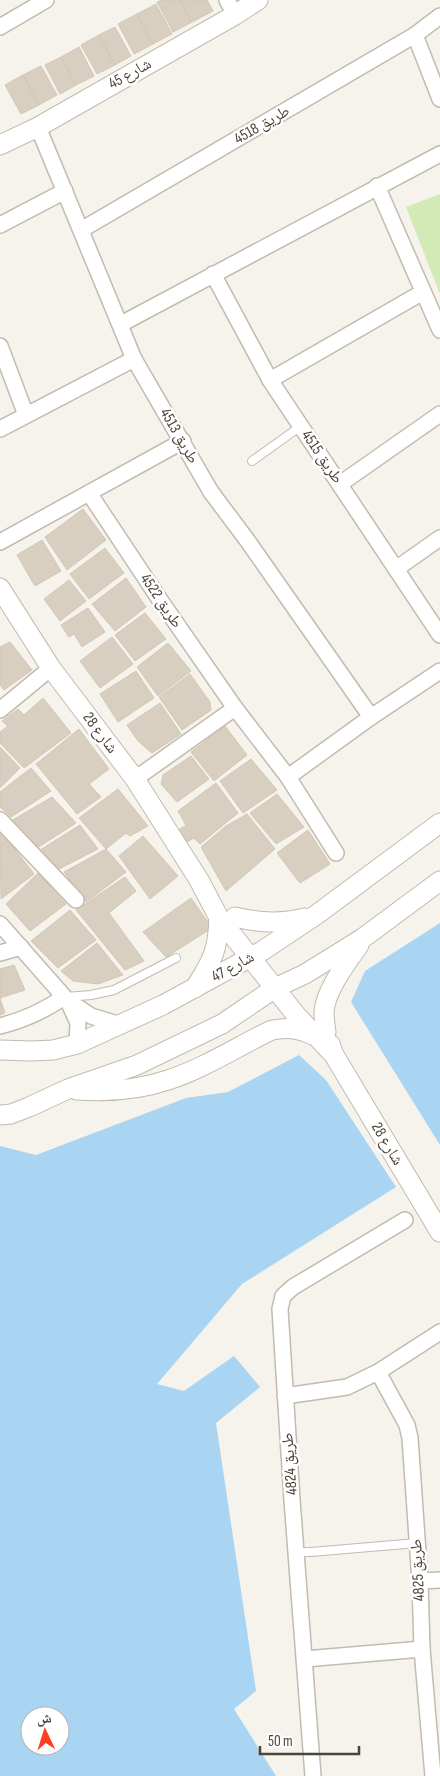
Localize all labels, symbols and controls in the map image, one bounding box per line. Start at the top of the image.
street label: شارع 45 [105,55,155,93]
street label: طريق 4518 [231,101,293,149]
street label: طريق 4513 [156,405,202,467]
street label: طريق 4515 [297,427,347,487]
street label: طريق 4522 [136,570,186,632]
street label: شارع 28 [78,709,122,757]
street label: شارع 47 [208,948,258,986]
street label: شارع 28 [367,1119,407,1169]
street label: طريق 4824 [278,1432,302,1496]
street label: طريق 4825 [407,1538,429,1602]
north arrow [20,1706,70,1756]
text: ش [36,1710,52,1728]
scale bar [260,1724,359,1756]
text: 50 m [268,1732,293,1751]

